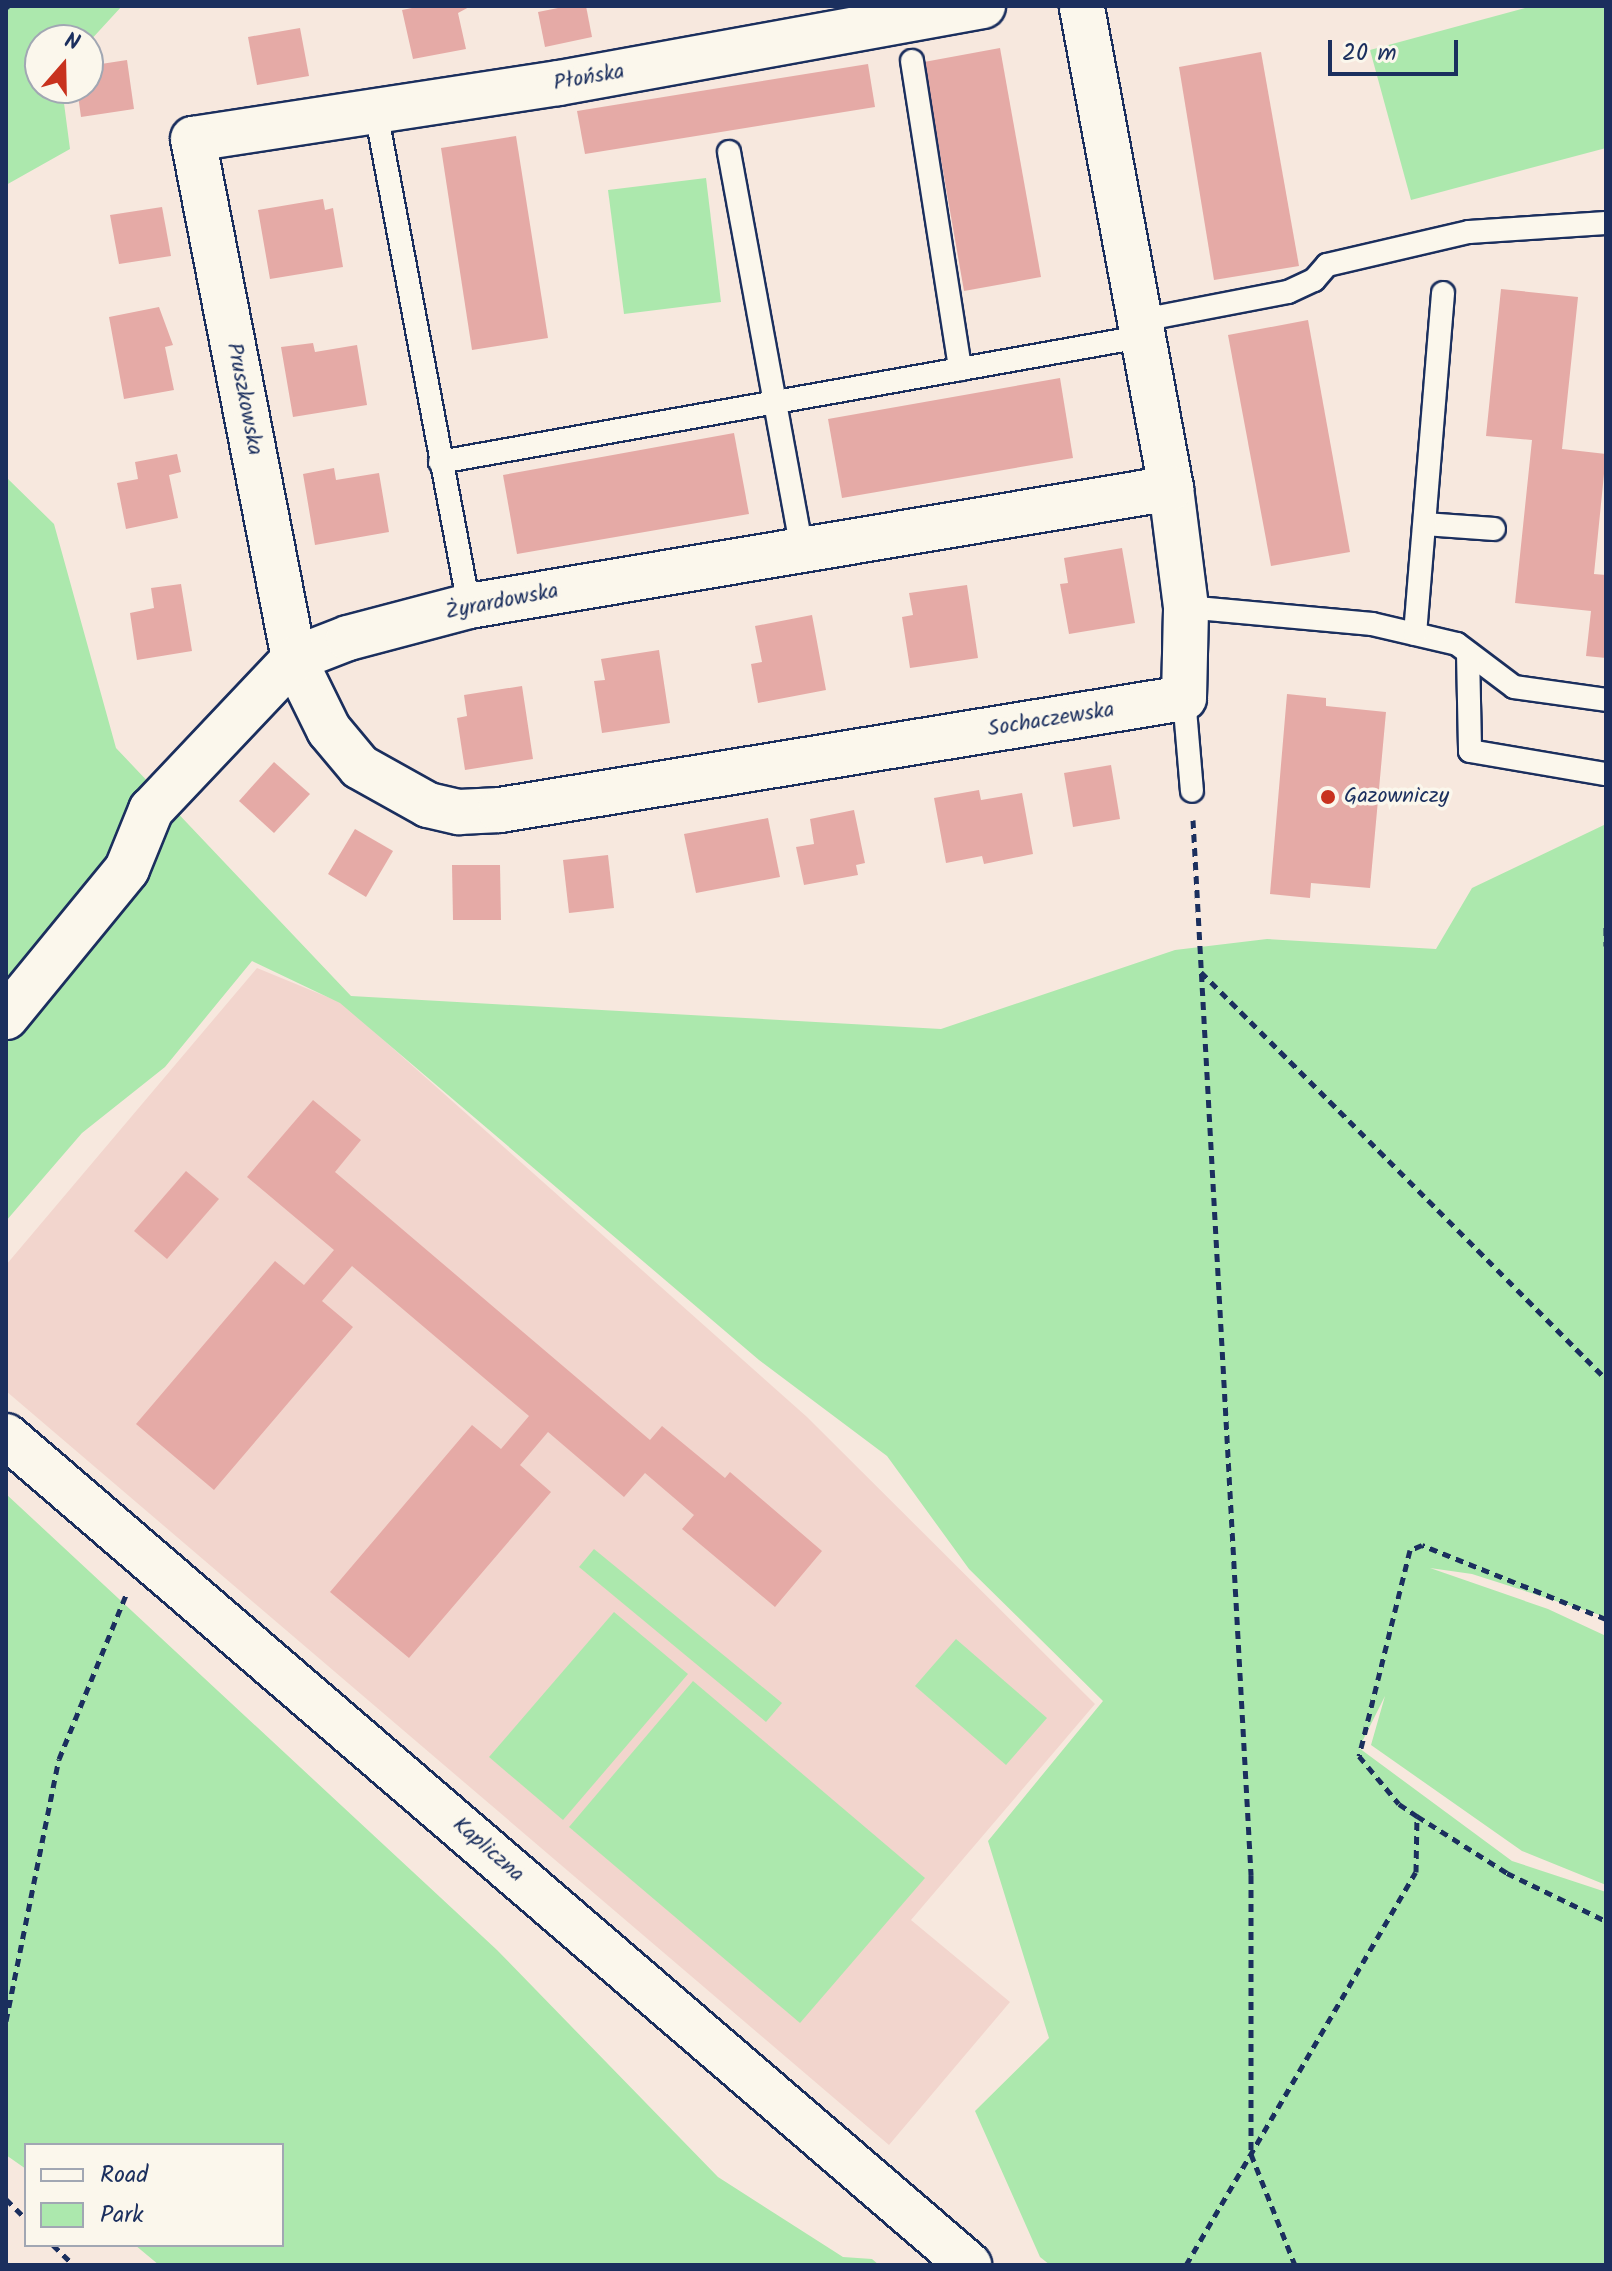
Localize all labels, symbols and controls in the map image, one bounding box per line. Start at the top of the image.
north arrow [24,24,104,104]
text: N [59,24,84,62]
scale bar [1332,24,1462,74]
text: 20 m [1342,34,1397,73]
street label: Płońska [551,59,627,97]
street label: Pruszkowska [220,341,268,457]
street label: Żyrardowska [443,578,561,626]
street label: Sochaczewska [986,697,1116,743]
place label: Gazowniczy [1344,784,1449,810]
marker: Gazowniczy [1319,788,1337,806]
street label: Kapliczna [447,1812,529,1888]
legend [24,2143,284,2247]
text: Road [100,2156,148,2195]
text: Park [100,2196,144,2235]

